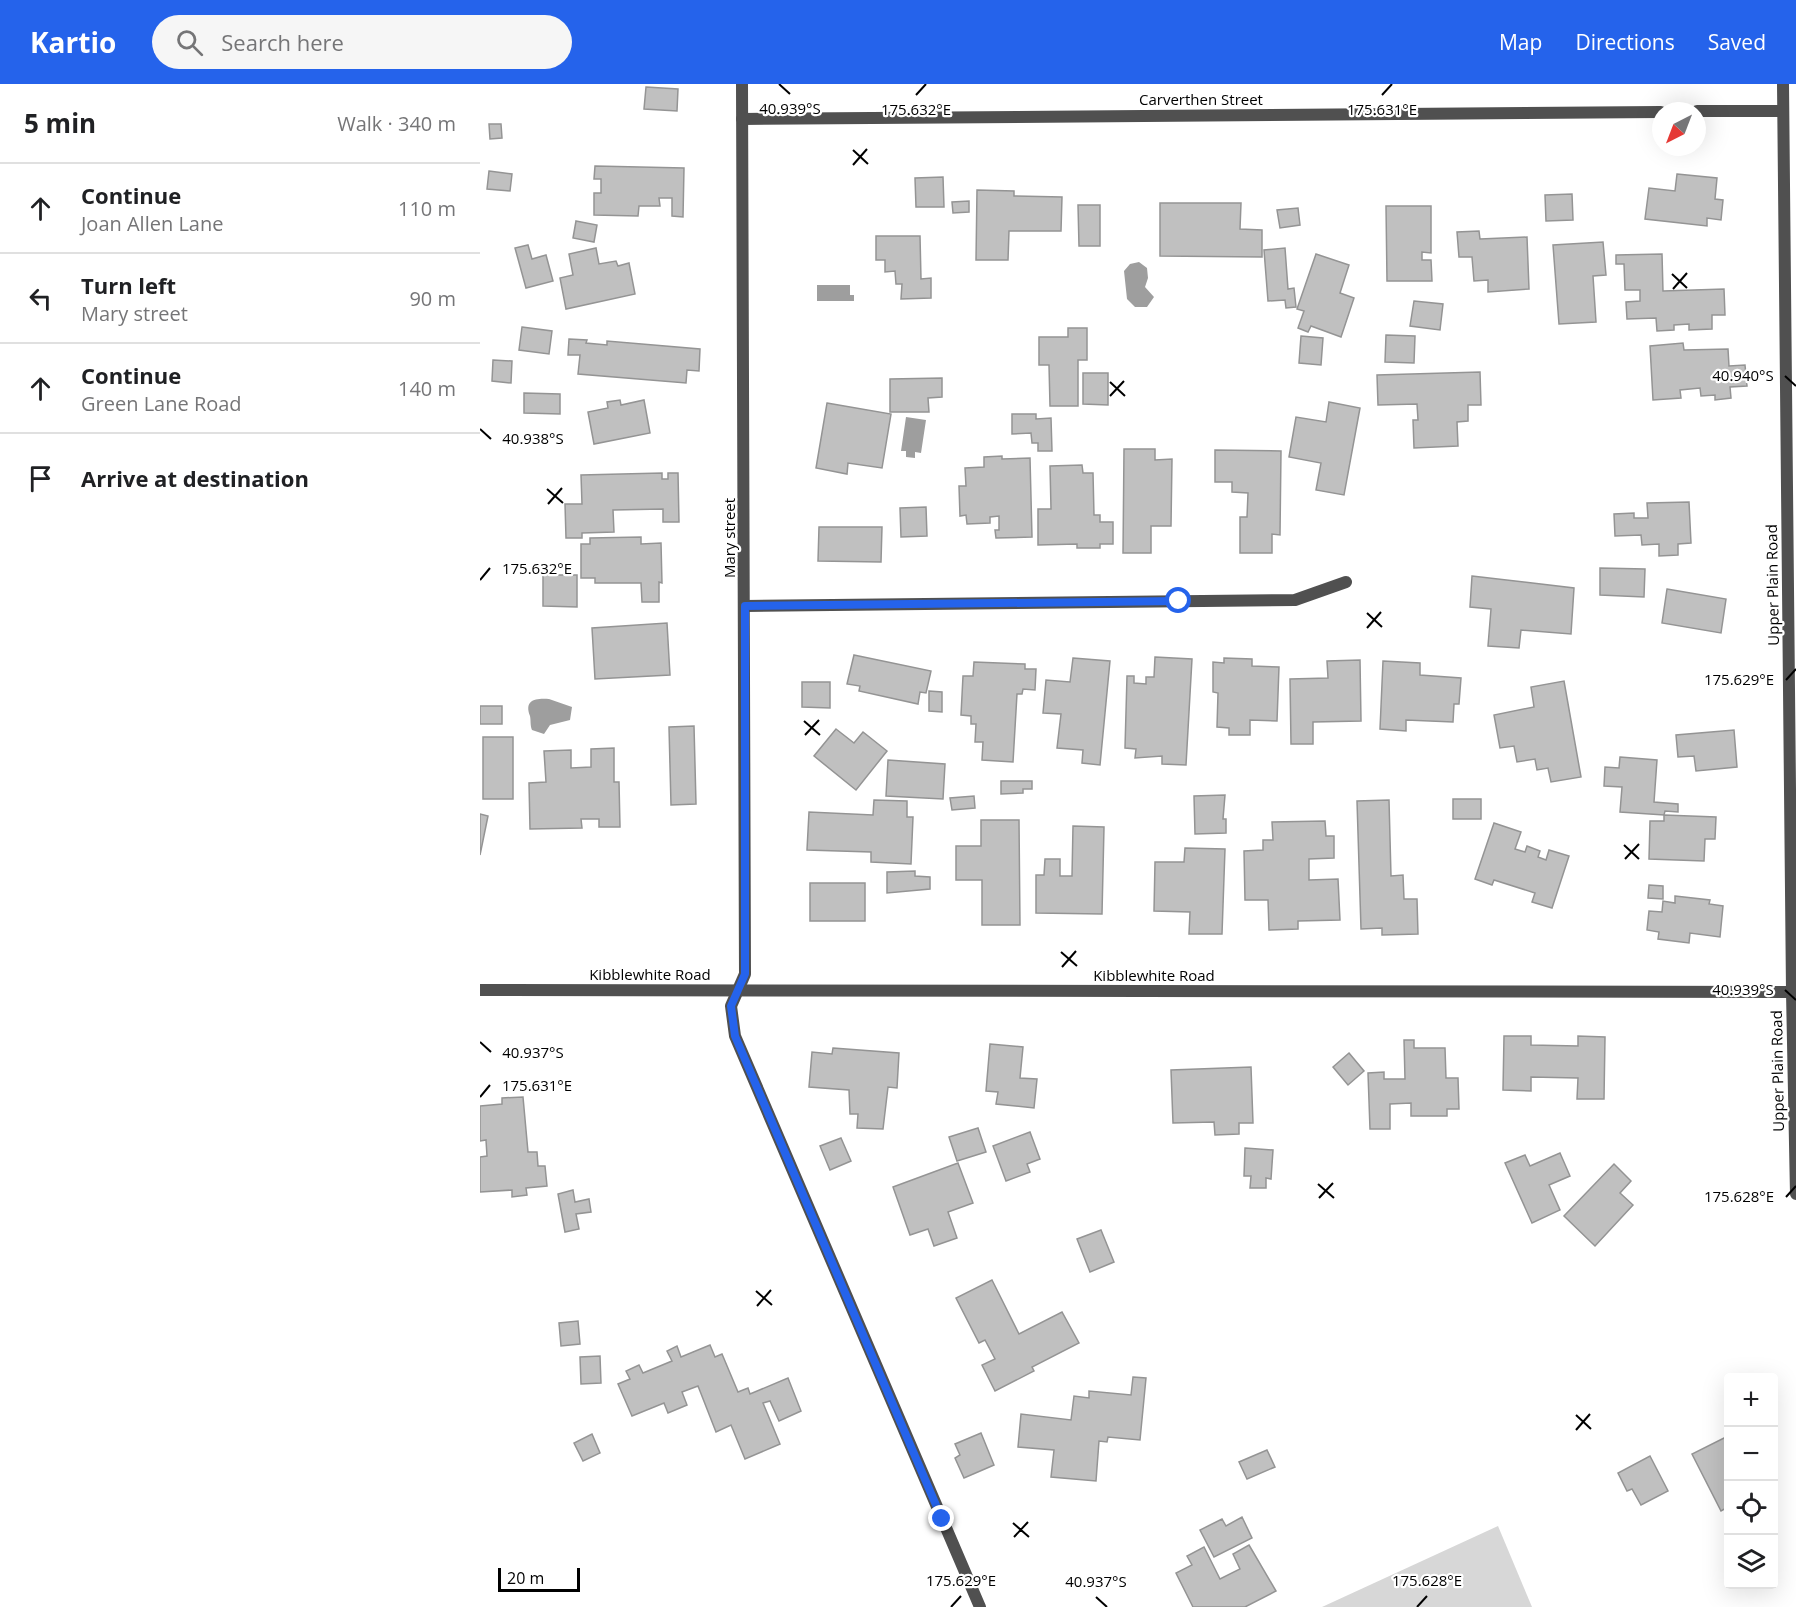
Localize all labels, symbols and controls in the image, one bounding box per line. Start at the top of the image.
search box [152,15,572,69]
text: Kartio [30,23,116,61]
icon: search [173,26,206,59]
text: Search here [221,27,344,57]
text: Map [1499,28,1542,56]
text: Directions [1575,28,1675,56]
text: Saved [1708,28,1766,56]
street label: Carverthen Street [1139,89,1263,109]
text: 40.939°S [759,98,821,118]
text: 175.632°E [881,99,951,119]
text: 175.631°E [1347,99,1417,119]
north arrow [1652,102,1706,156]
text: 5 min [24,105,96,141]
text: Walk · 340 m [337,110,456,137]
text: Continue [81,180,181,210]
icon: ahead [24,192,57,225]
text: 110 m [398,195,456,222]
text: Joan Allen Lane [81,210,223,237]
text: Turn left [81,270,176,300]
icon: left [24,282,57,315]
text: 90 m [409,285,456,312]
text: Mary street [81,300,188,327]
text: Continue [81,360,181,390]
text: 40.940°S [1712,365,1774,385]
icon: ahead [24,372,57,405]
text: 140 m [398,375,456,402]
text: Green Lane Road [81,390,242,417]
text: 40.938°S [502,428,564,448]
icon: arrive [24,462,57,495]
text: Arrive at destination [81,463,309,493]
street label: Mary street [719,498,739,578]
street label: Upper Plain Road [1761,524,1783,646]
text: 175.632°E [502,558,572,578]
route start [1165,587,1191,613]
text: 175.629°E [1704,669,1774,689]
street label: Kibblewhite Road [589,964,711,984]
street label: Kibblewhite Road [1093,965,1215,985]
text: 40.939°S [1712,979,1774,999]
street label: Upper Plain Road [1766,1010,1788,1132]
text: 40.937°S [502,1042,564,1062]
text: 175.631°E [502,1075,572,1095]
text: 175.628°E [1704,1186,1774,1206]
map controls [1724,1373,1778,1589]
button: + [1724,1373,1778,1427]
button: − [1724,1427,1778,1481]
button: locate [1724,1481,1778,1535]
route end [928,1505,954,1531]
button: layers [1724,1535,1778,1589]
scale bar [498,1565,580,1592]
text: 20 m [507,1567,544,1589]
text: 175.629°E [926,1570,996,1590]
text: 175.628°E [1392,1570,1462,1590]
text: 40.937°S [1065,1571,1127,1591]

